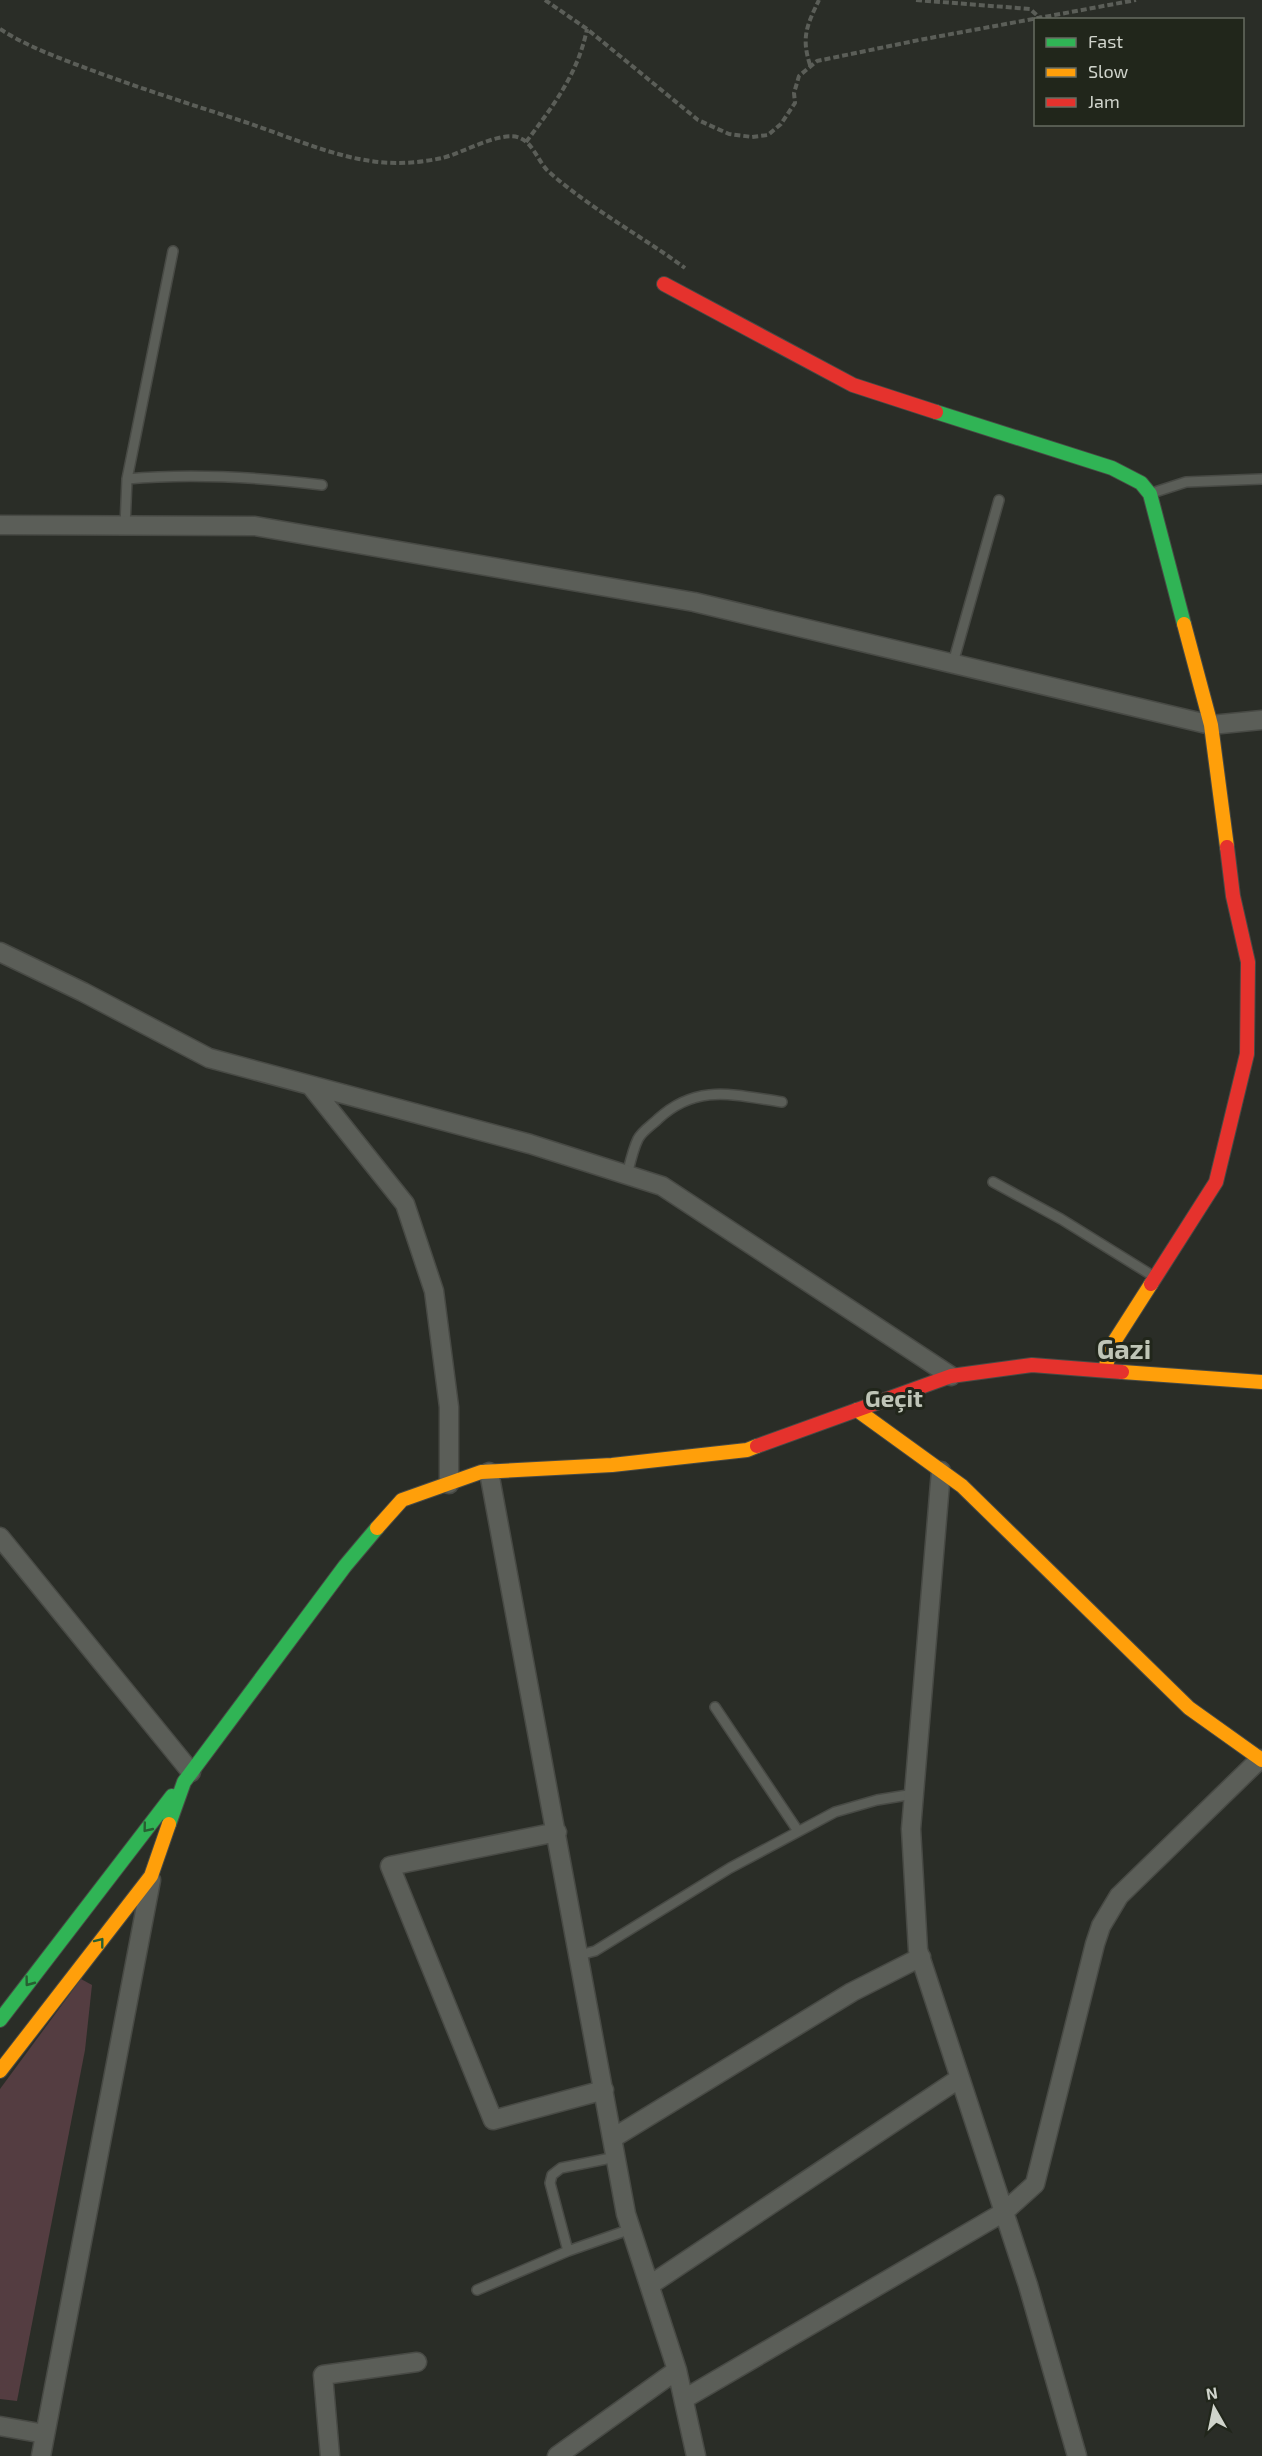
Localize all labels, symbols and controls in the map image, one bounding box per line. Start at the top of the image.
legend [1034,18,1244,126]
text: Fast [1088,30,1123,52]
text: Slow [1088,60,1129,82]
text: Jam [1088,90,1120,112]
district label: Gazi [1097,1332,1151,1364]
district label: Geçit [865,1383,923,1413]
one-way arrow [144,1821,155,1832]
one-way arrow [93,1938,104,1949]
one-way arrow [25,1976,36,1987]
north arrow [1184,2378,1244,2438]
text: N [1204,2382,1219,2403]

